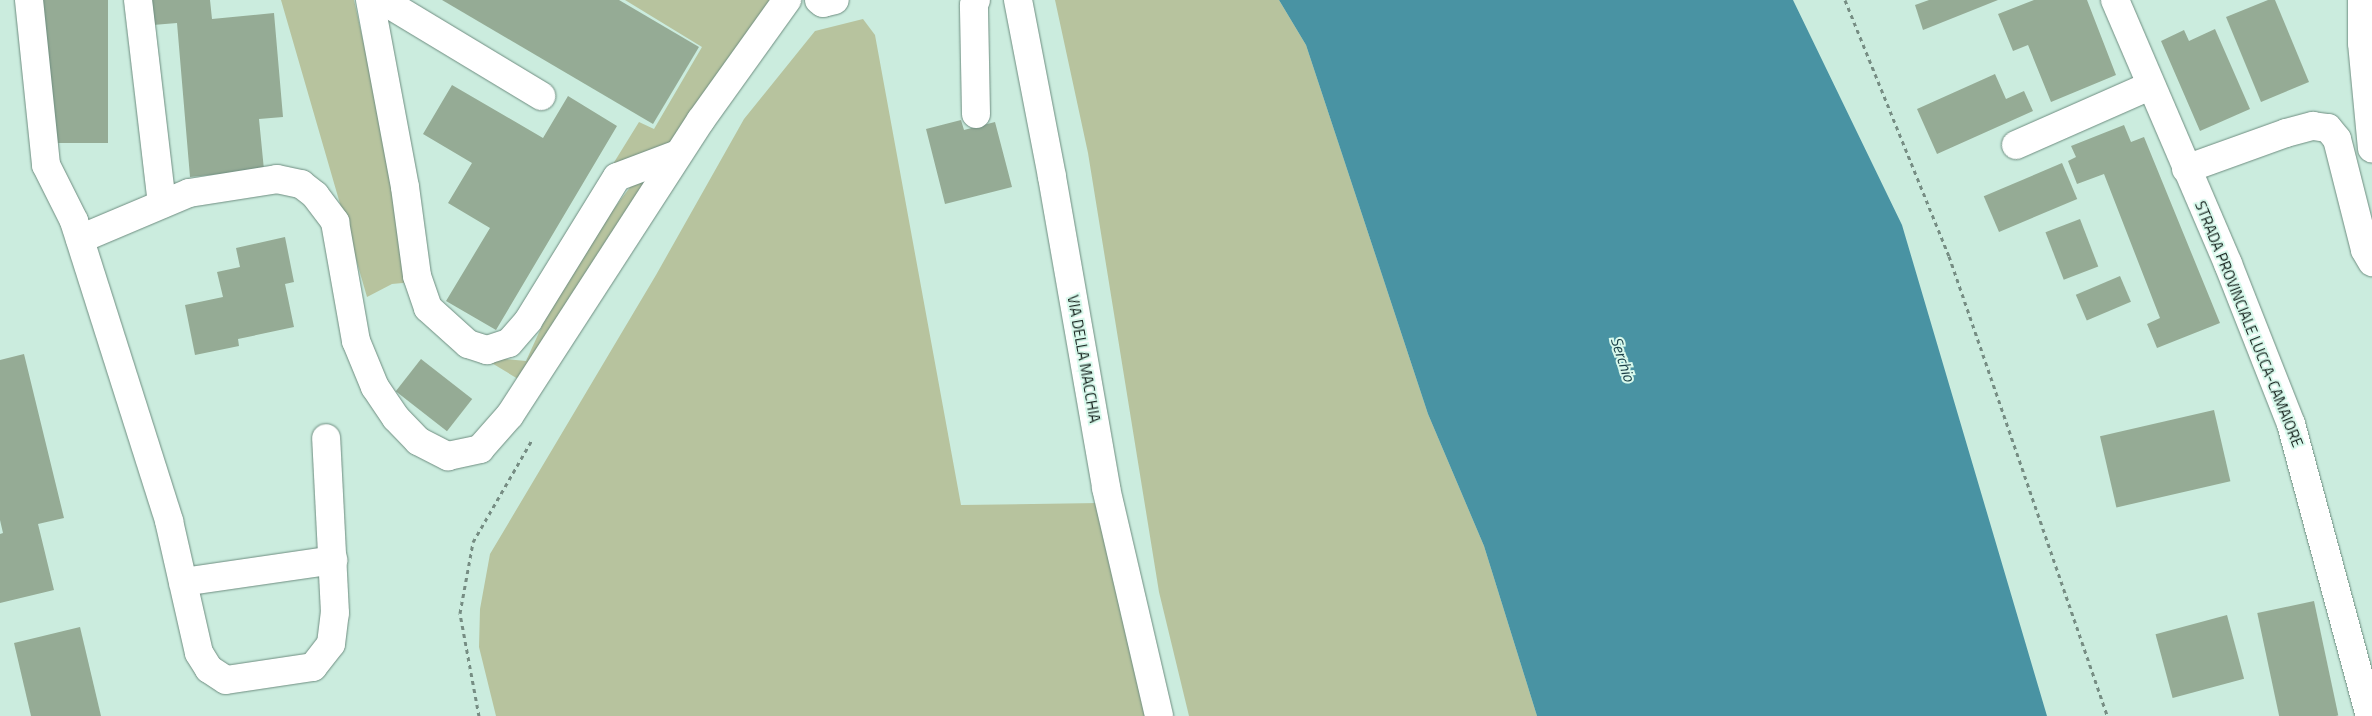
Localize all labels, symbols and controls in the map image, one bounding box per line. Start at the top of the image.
street label: STRADA PROVINCIALE LUCCA-CAMAIORE [2191,198,2307,450]
street label: VIA DELLA MACCHIA [1064,294,1104,424]
water label: Serchio [1607,334,1639,384]

